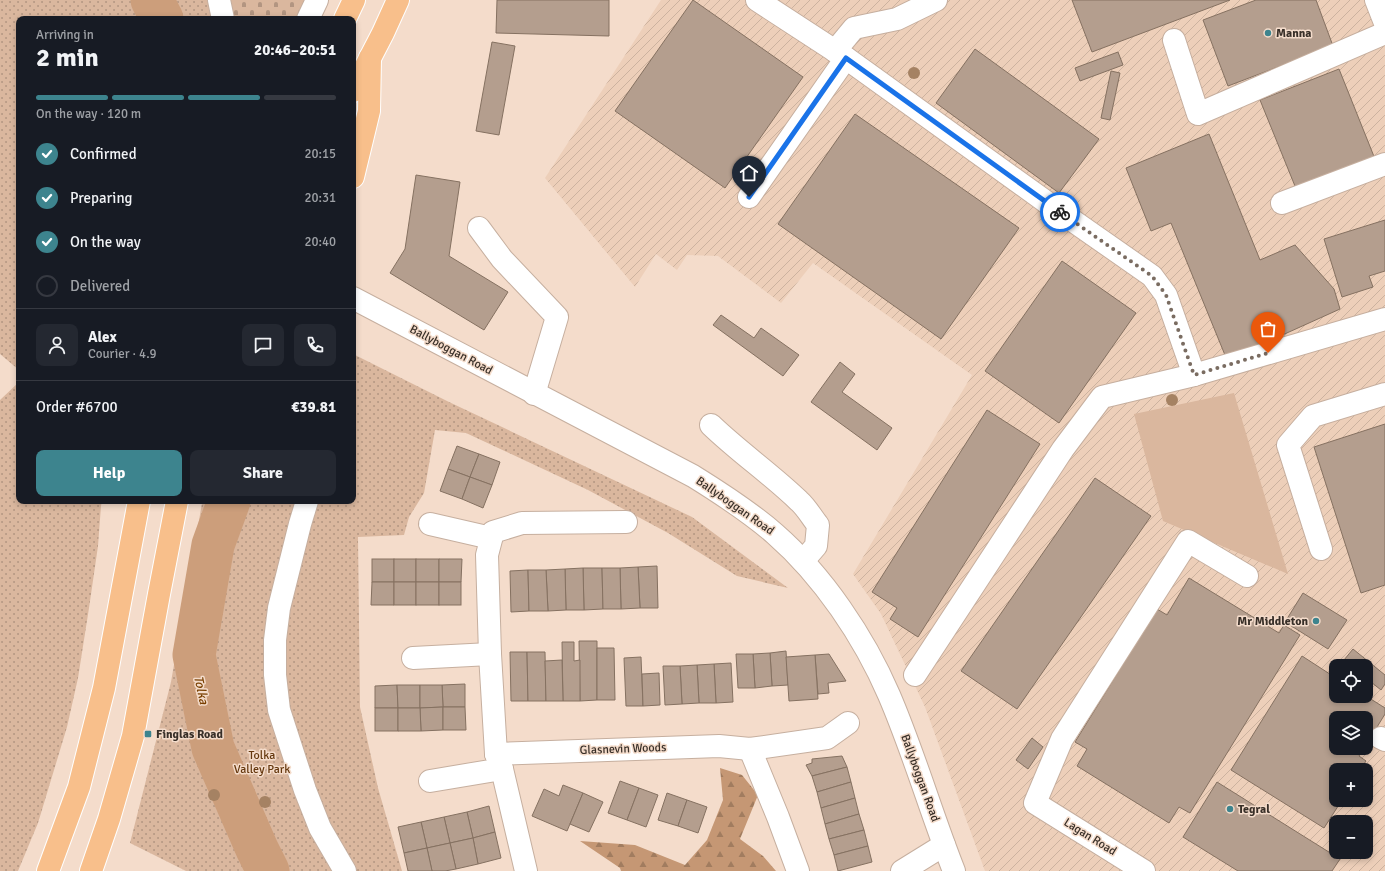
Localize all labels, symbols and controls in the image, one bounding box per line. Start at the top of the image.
place label: Manna [1276,26,1311,41]
text: Arriving in [36,27,94,43]
marker: Manna [1263,28,1273,38]
text: 20:46–20:51 [254,41,336,59]
text: 2 min [36,42,99,74]
text: On the way · 120 m [36,106,141,122]
icon: check [36,143,58,165]
text: Confirmed [70,145,137,163]
text: 20:15 [304,146,336,162]
pin [732,156,766,197]
icon: home [738,162,760,184]
icon: check [36,187,58,209]
text: Preparing [70,189,133,207]
text: 20:31 [304,190,336,206]
courier [1040,192,1080,232]
icon: bike [1049,201,1071,223]
icon: check [36,231,58,253]
text: On the way [70,233,141,251]
text: 20:40 [304,234,336,250]
text: Delivered [70,277,130,295]
pin [1251,312,1285,353]
icon: bag [1257,318,1279,340]
street label: Ballyboggan Road [407,322,495,378]
button: person [36,324,78,366]
button: chat [242,324,284,366]
button: phone [294,324,336,366]
text: Alex [88,328,117,346]
text: Courier · 4.9 [88,346,157,362]
text: Order #6700 [36,398,118,416]
text: €39.81 [291,398,336,416]
button: Help [36,450,182,496]
button: Share [190,450,336,496]
street label: Ballyboggan Road [693,473,777,539]
place label: Mr Middleton [1237,614,1308,629]
marker: Mr Middleton [1311,616,1321,626]
map controls [1329,659,1373,859]
button: locate [1329,659,1373,703]
water label: Tolka [190,674,212,706]
button: layers [1329,711,1373,755]
place label: Finglas Road [156,727,223,742]
marker: Finglas Road [143,729,153,739]
street label: Ballyboggan Road [897,732,943,824]
street label: Glasnevin Woods [579,740,667,758]
park label: Tolka Valley Park [234,748,290,777]
button: + [1329,763,1373,807]
place label: Tegral [1238,802,1270,817]
marker: Tegral [1225,804,1235,814]
street label: Lagan Road [1061,815,1119,859]
button: − [1329,815,1373,859]

